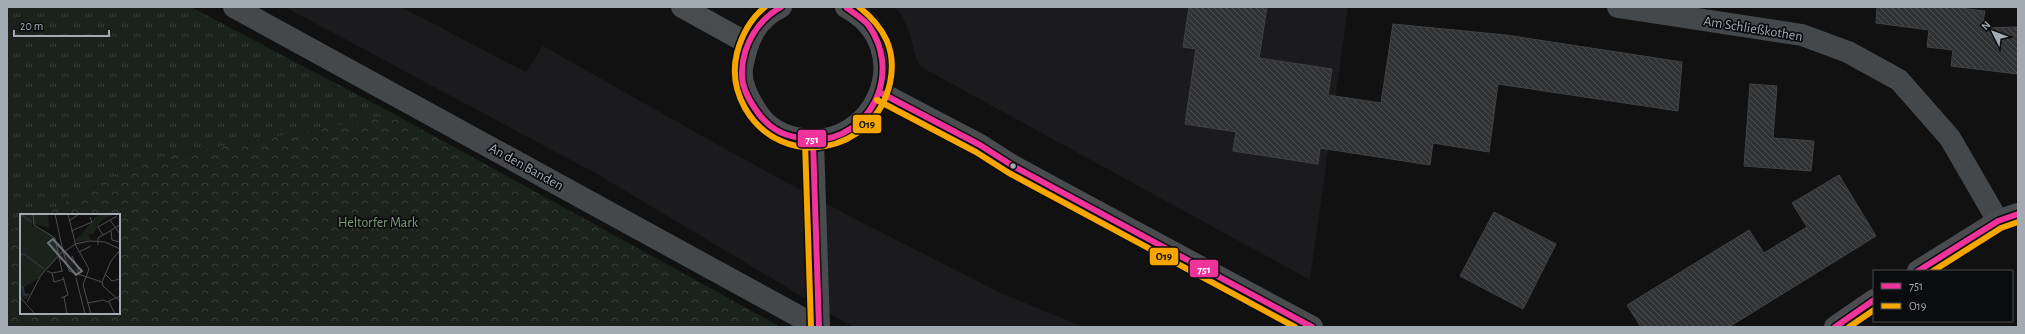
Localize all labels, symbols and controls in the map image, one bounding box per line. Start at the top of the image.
scale bar [14,12,109,38]
north arrow [1973,12,2013,52]
street label: Am Schließkothen [1702,14,1804,44]
text: N [1979,19,1993,32]
text: 20 m [20,20,43,32]
line badge: O19 [852,114,882,134]
text: O19 [859,119,875,130]
line badge: 751 [797,129,827,148]
text: 751 [805,134,819,145]
street label: An den Banden [486,141,566,193]
unlabelled marker [1008,161,1018,171]
inset map [20,214,120,314]
park label: Heltorfer Mark [338,216,419,230]
line badge: O19 [1149,247,1179,266]
text: O19 [1156,251,1172,262]
line badge: 751 [1189,259,1219,278]
text: 751 [1197,264,1211,275]
legend [1873,270,2013,322]
text: 751 [1909,280,1923,292]
text: O19 [1909,300,1927,312]

